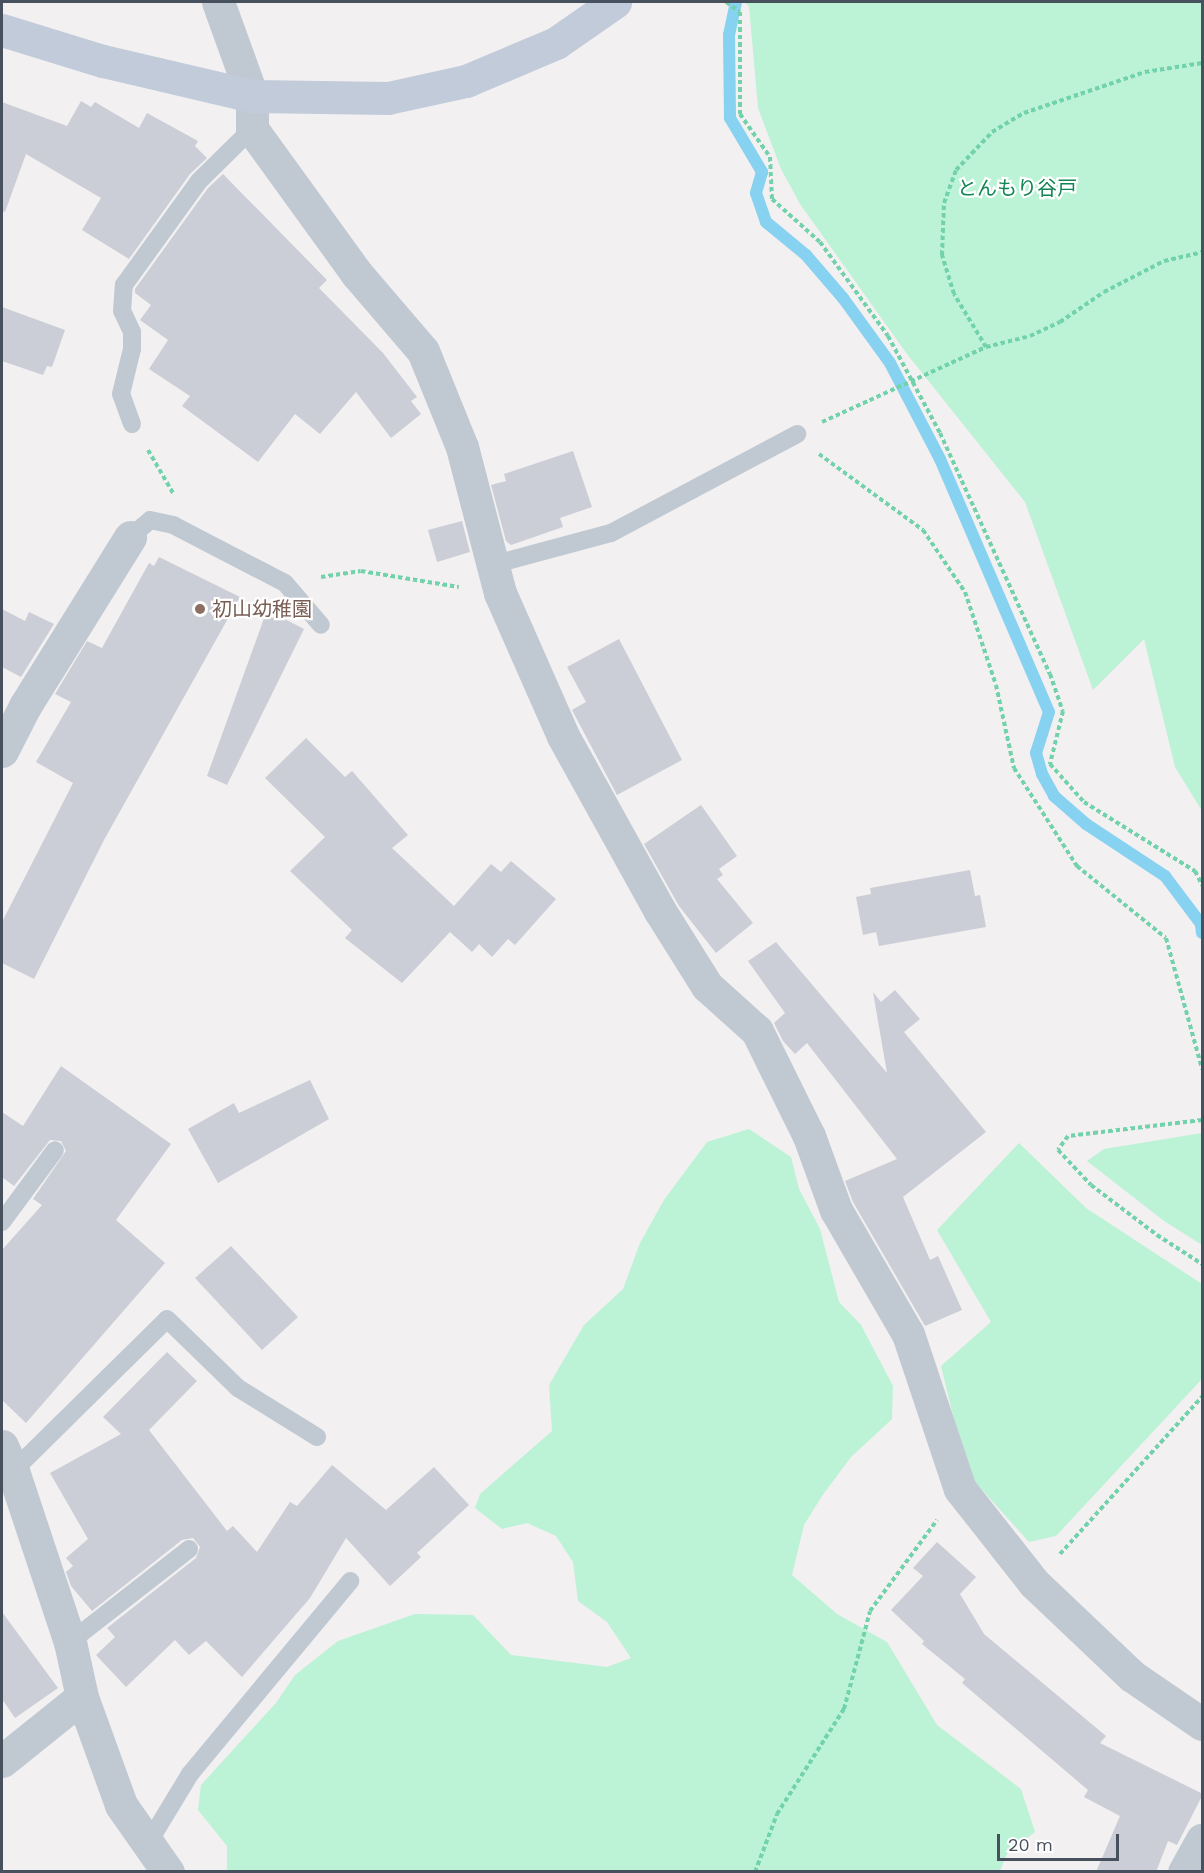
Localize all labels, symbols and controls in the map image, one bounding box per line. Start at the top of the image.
park label: とんもり谷戸 [957,176,1077,200]
place label: 初山幼稚園 [212,597,312,621]
marker: 初山幼稚園 [193,602,207,616]
scale bar [1000,1822,1122,1860]
text: 20 m [1008,1834,1053,1855]

